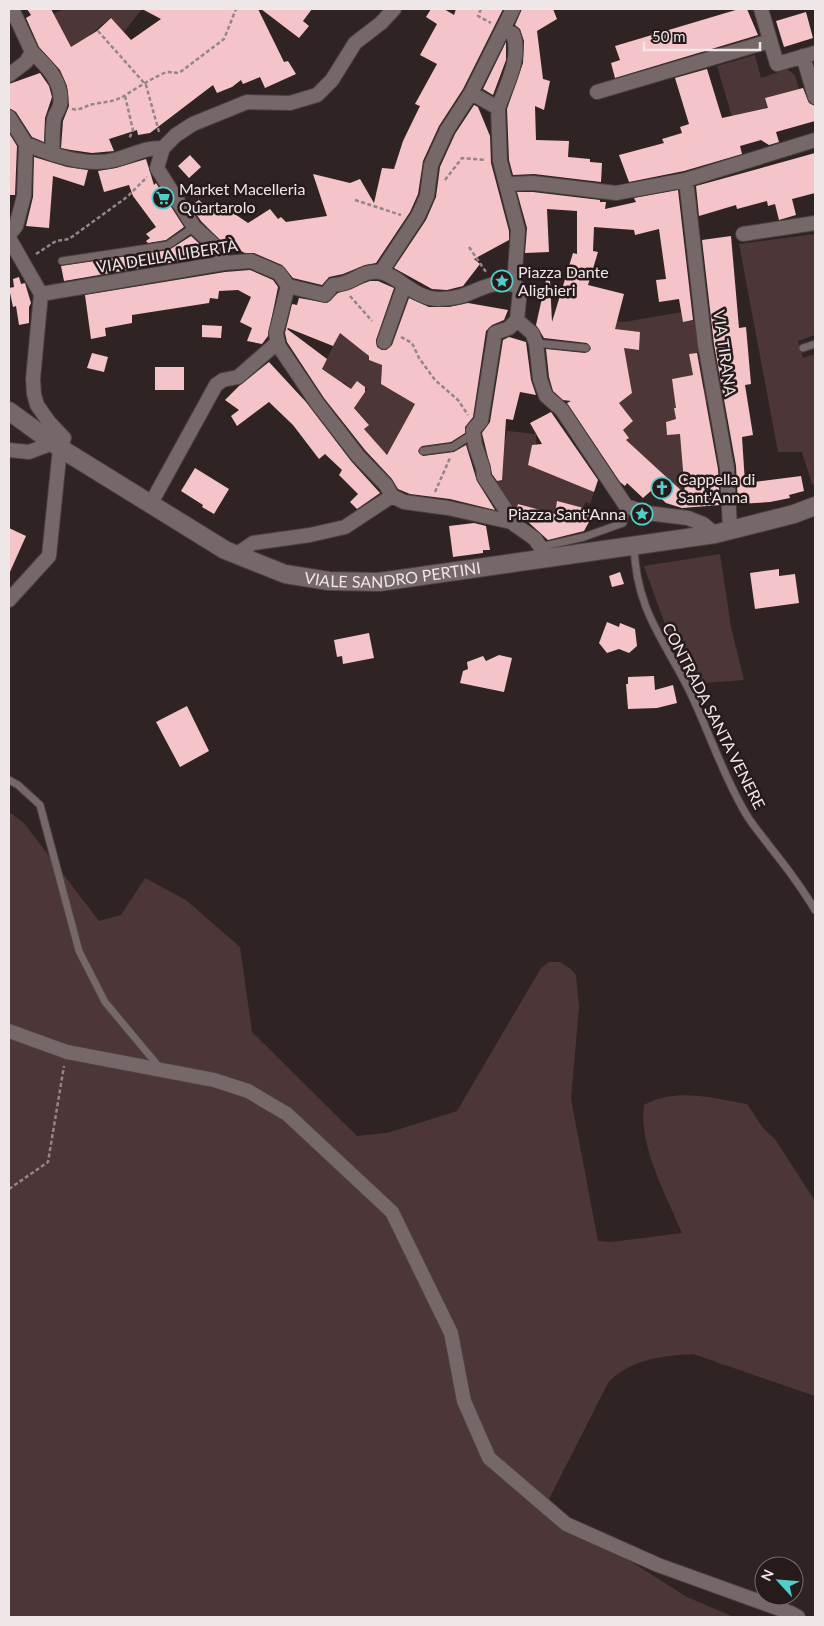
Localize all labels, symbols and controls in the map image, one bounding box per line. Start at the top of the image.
scale bar [644,20,760,52]
text: 50 m [652,27,686,45]
place label: Market Macelleria Quartarolo [179,179,305,216]
supermarket icon: Market Macelleria Quartarolo [151,186,175,210]
street label: VIA DELLA LIBERTÀ [95,235,239,276]
place label: Piazza Dante Alighieri [518,262,609,299]
place icon: Piazza Dante Alighieri [490,269,514,293]
street label: VIA TIRANA [710,309,741,398]
place label: Cappella di Sant'Anna [678,469,755,506]
church icon: Cappella di Sant'Anna [650,476,674,500]
place icon: Piazza Sant'Anna [630,502,654,526]
place label: Piazza Sant'Anna [508,504,626,523]
street label: VIALE SANDRO PERTINI [303,558,482,591]
street label: CONTRADA SANTA VENERE [659,619,770,812]
north arrow [754,1556,804,1606]
text: N [757,1567,777,1584]

